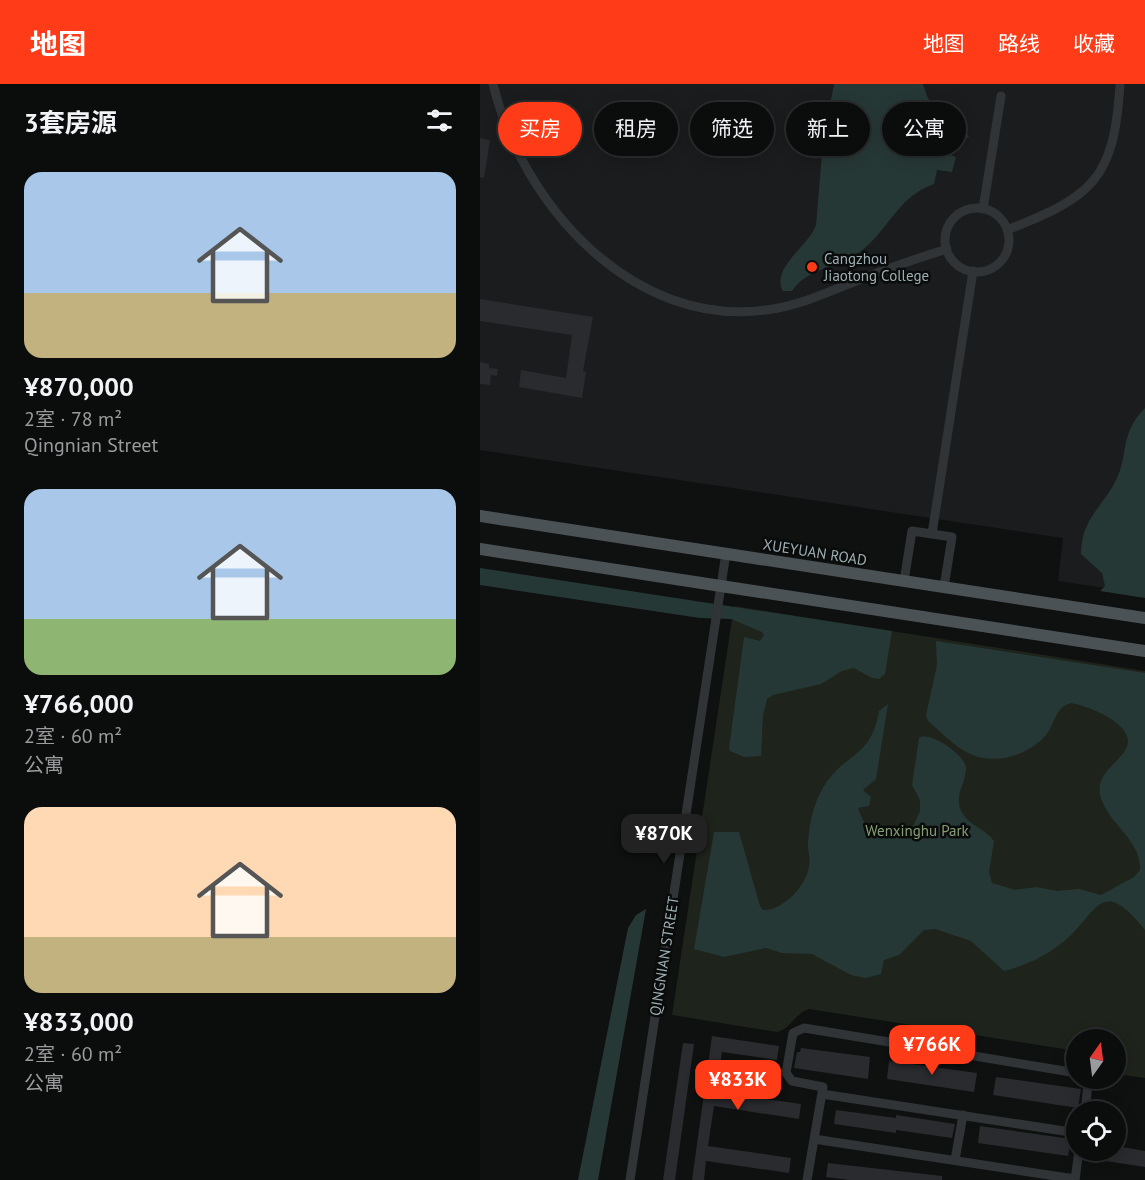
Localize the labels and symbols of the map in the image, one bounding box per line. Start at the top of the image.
place label: Cangzhou Jiaotong College [823,249,929,285]
marker: Cangzhou Jiaotong College [805,260,819,274]
street label: XUEYUAN ROAD [762,534,868,570]
pin: ¥870K [622,814,706,865]
park label: Wenxinghu Park [865,821,970,840]
street label: QINGNIAN STREET [645,894,683,1017]
pin: ¥766K [890,1025,974,1076]
north arrow [1066,1029,1126,1089]
pin: ¥833K [696,1060,780,1111]

